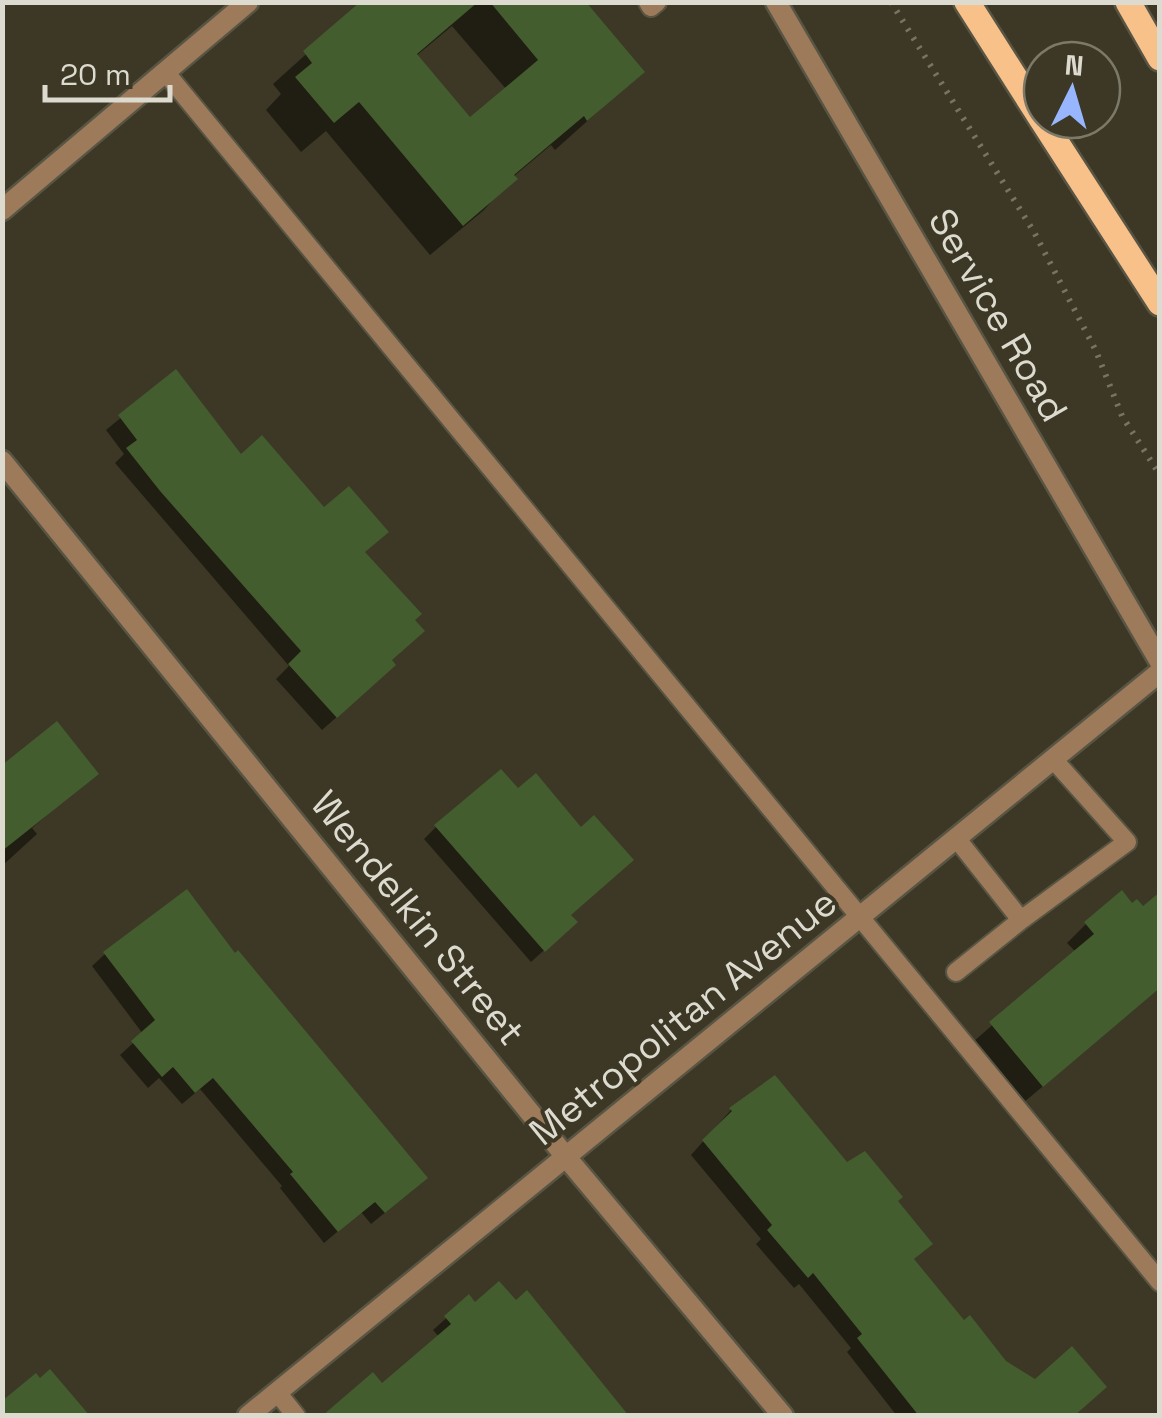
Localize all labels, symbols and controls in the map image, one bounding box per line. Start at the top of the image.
scale bar [45,40,170,102]
north arrow [1022,40,1122,140]
text: N [1063,46,1085,84]
text: 20 m [60,55,131,94]
street label: Service Road [918,200,1078,430]
street label: Wendelkin Street [301,781,535,1055]
street label: Metropolitan Avenue [520,878,846,1156]

